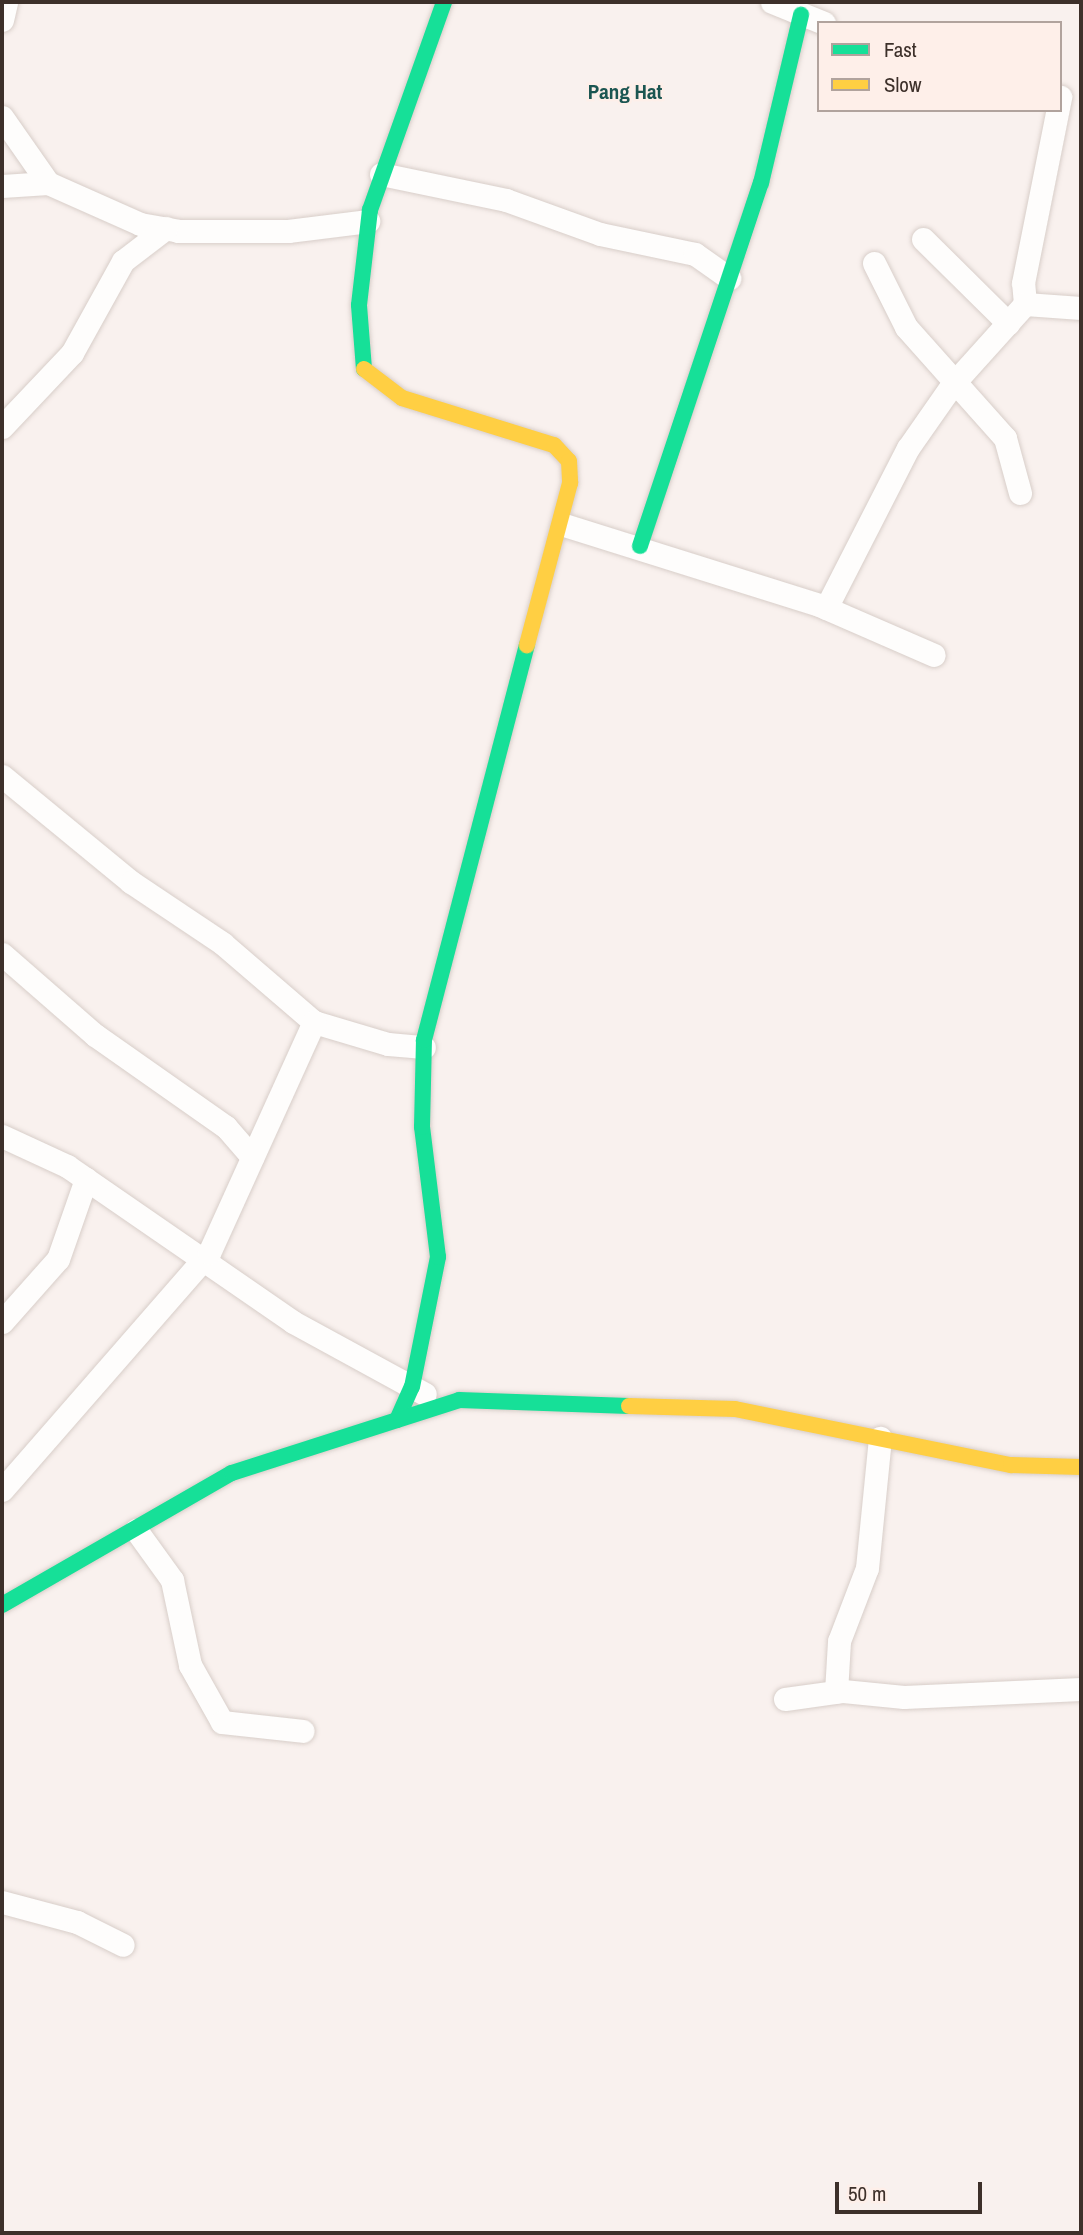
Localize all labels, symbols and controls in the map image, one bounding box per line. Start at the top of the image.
legend [817,21,1062,112]
text: Fast [884,35,917,64]
text: Slow [884,70,921,99]
district label: Pang Hat [588,79,662,105]
scale bar [838,2168,985,2212]
text: 50 m [848,2179,886,2208]

